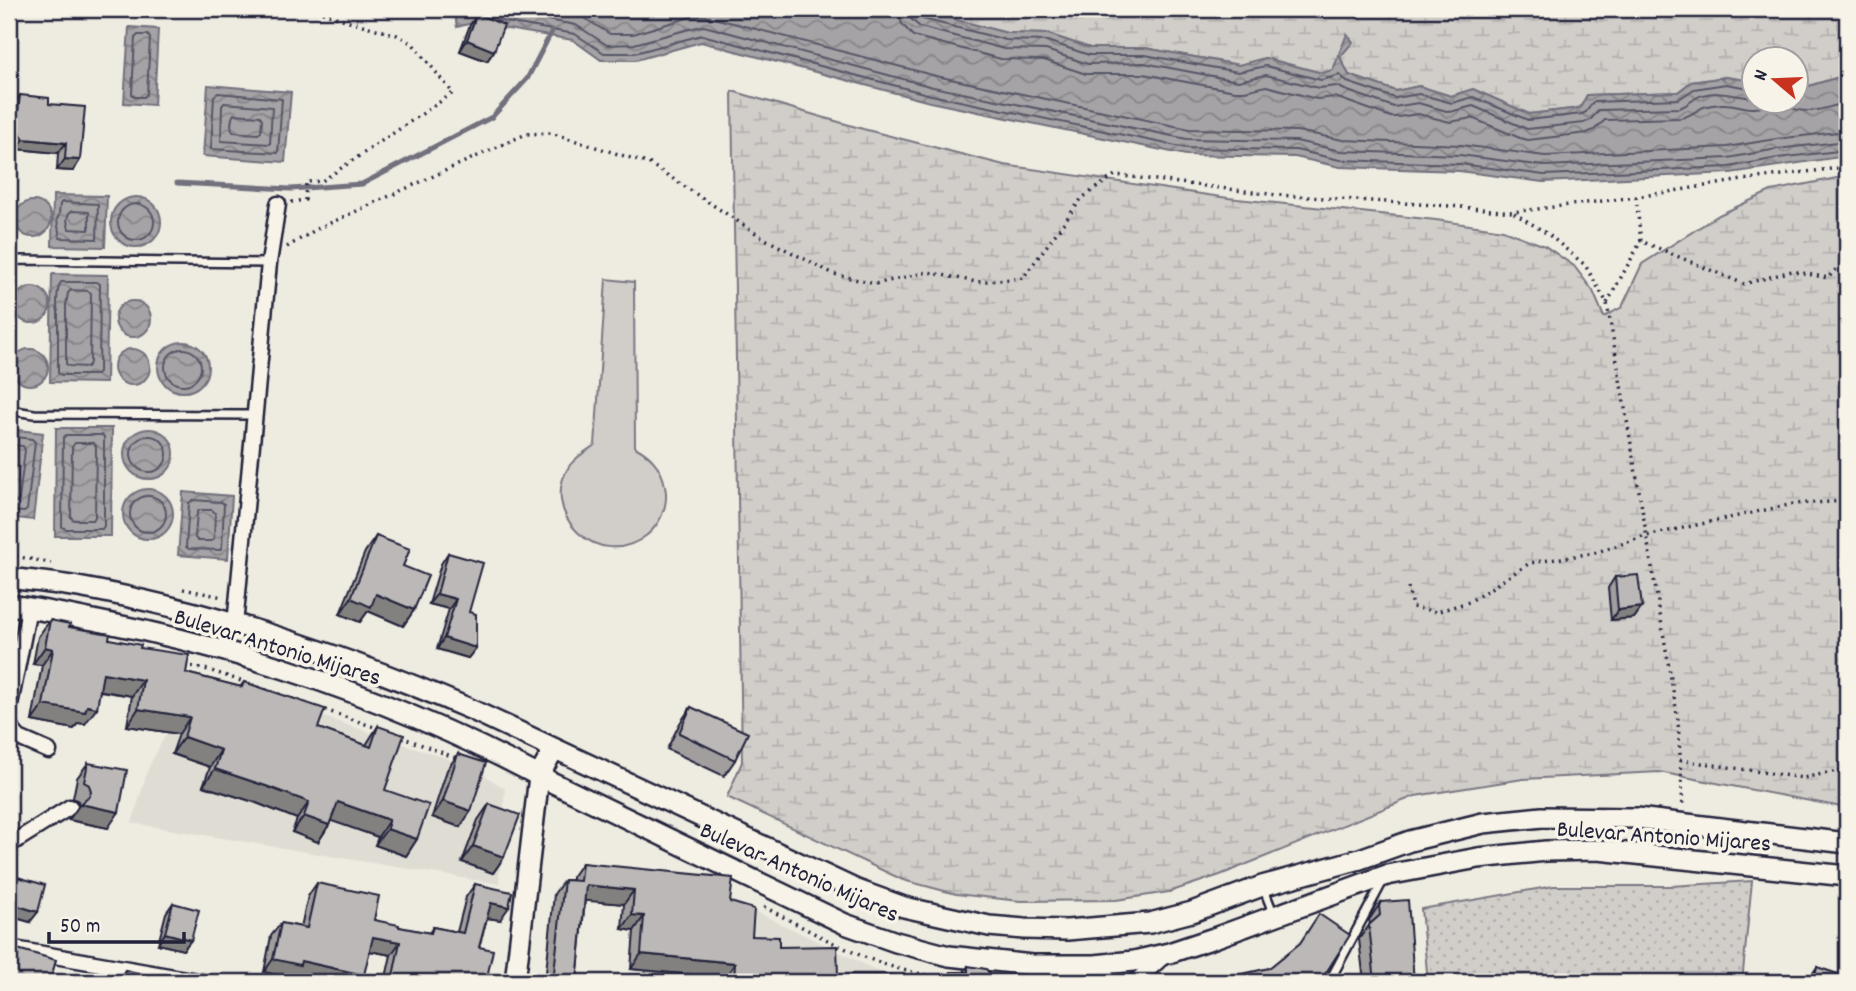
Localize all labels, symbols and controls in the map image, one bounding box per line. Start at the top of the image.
north arrow [1741,46,1811,116]
text: N [1748,67,1777,84]
street label: Bulevar Antonio Mijares [170,601,385,696]
street label: Bulevar Antonio Mijares [1556,814,1772,862]
street label: Bulevar Antonio Mijares [694,815,904,933]
scale bar [49,900,184,944]
text: 50 m [60,913,100,943]

